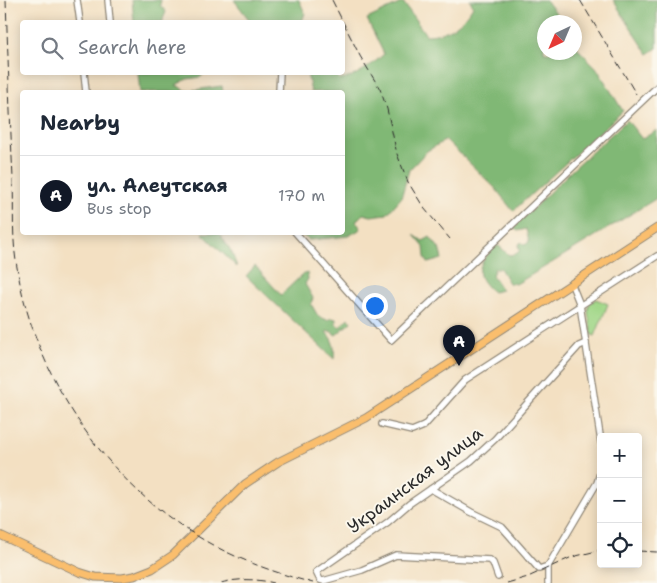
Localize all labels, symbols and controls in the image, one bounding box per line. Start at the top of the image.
north arrow [537,15,582,60]
search box [20,20,345,75]
icon: search [38,34,66,62]
text: Search here [78,35,187,60]
text: Nearby [40,109,120,137]
text: ул. Алеутская [87,173,228,198]
text: A [50,185,62,206]
text: 170 m [278,185,325,206]
text: Bus stop [87,198,152,219]
your location [362,293,388,319]
pin: A [443,325,475,366]
street label: Украинская улица [342,421,488,539]
map controls [597,433,642,568]
button: + [597,433,642,478]
button: − [597,478,642,523]
button: locate [597,523,642,568]

